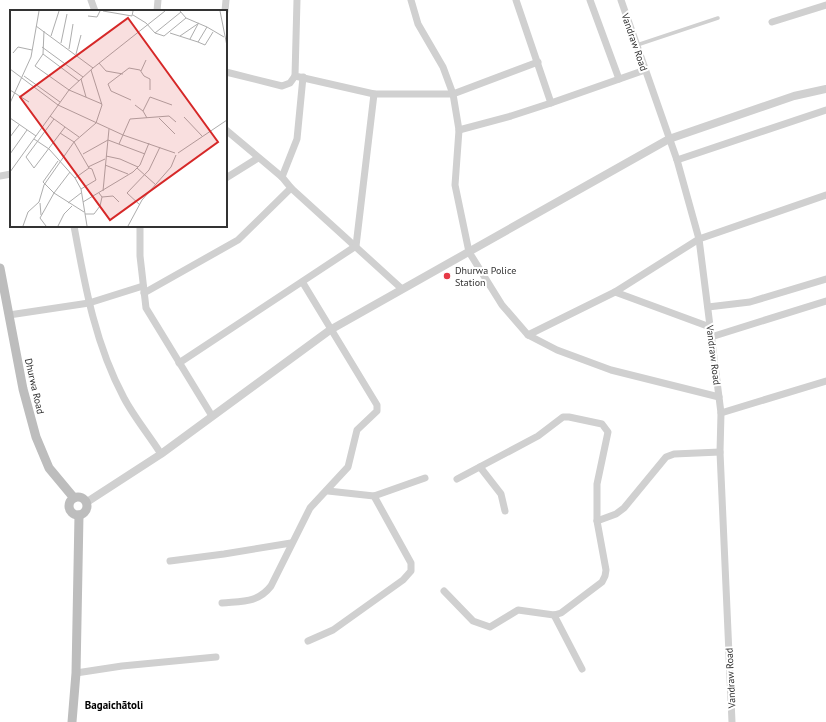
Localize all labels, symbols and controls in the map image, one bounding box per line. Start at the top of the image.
inset map [10,10,227,227]
street label: Vandraw Road [618,11,650,73]
place label: Dhurwa Police Station [455,264,516,289]
marker: Dhurwa Police Station [442,271,452,281]
street label: Vandraw Road [703,323,724,386]
street label: Dhurwa Road [22,357,47,415]
street label: Vandraw Road [722,648,739,709]
district label: Bagaichātoli [85,698,143,712]

